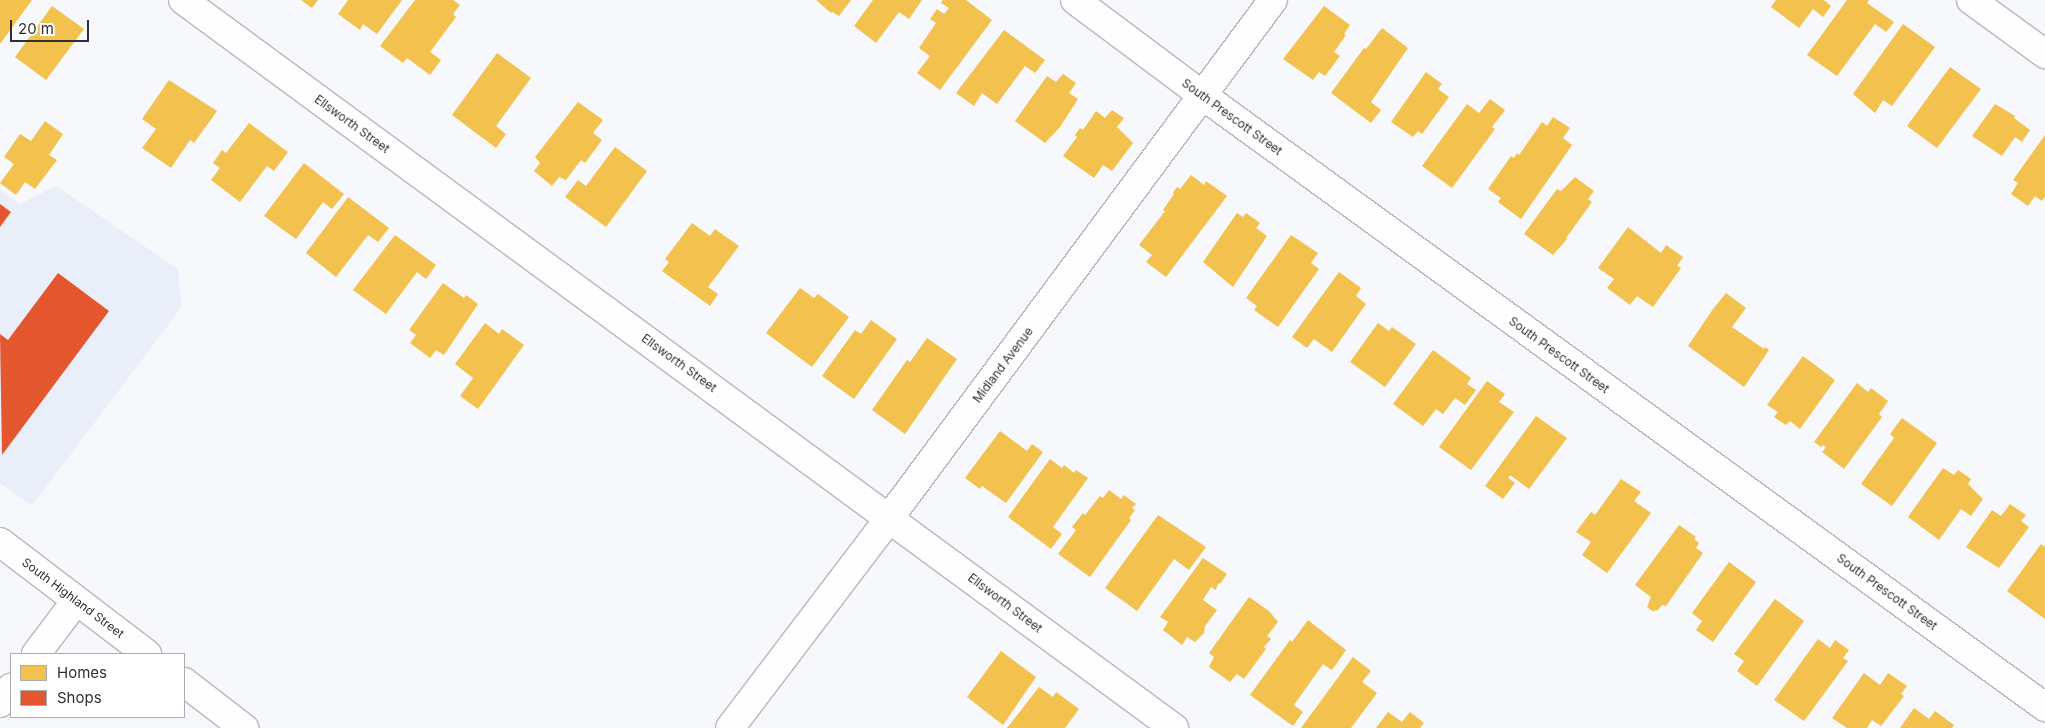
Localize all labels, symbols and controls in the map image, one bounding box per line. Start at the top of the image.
scale bar [12,10,91,42]
text: 20 m [18,19,54,38]
street label: South Prescott Street [1179,76,1285,158]
street label: Ellsworth Street [312,92,392,156]
street label: South Prescott Street [1506,314,1612,396]
street label: Midland Avenue [970,324,1036,406]
street label: Ellsworth Street [639,331,719,395]
street label: South Prescott Street [1834,551,1940,633]
street label: South Highland Street [19,555,127,641]
street label: Ellsworth Street [965,570,1045,636]
legend [10,653,185,718]
text: Homes [57,663,107,682]
text: Shops [57,688,102,707]

